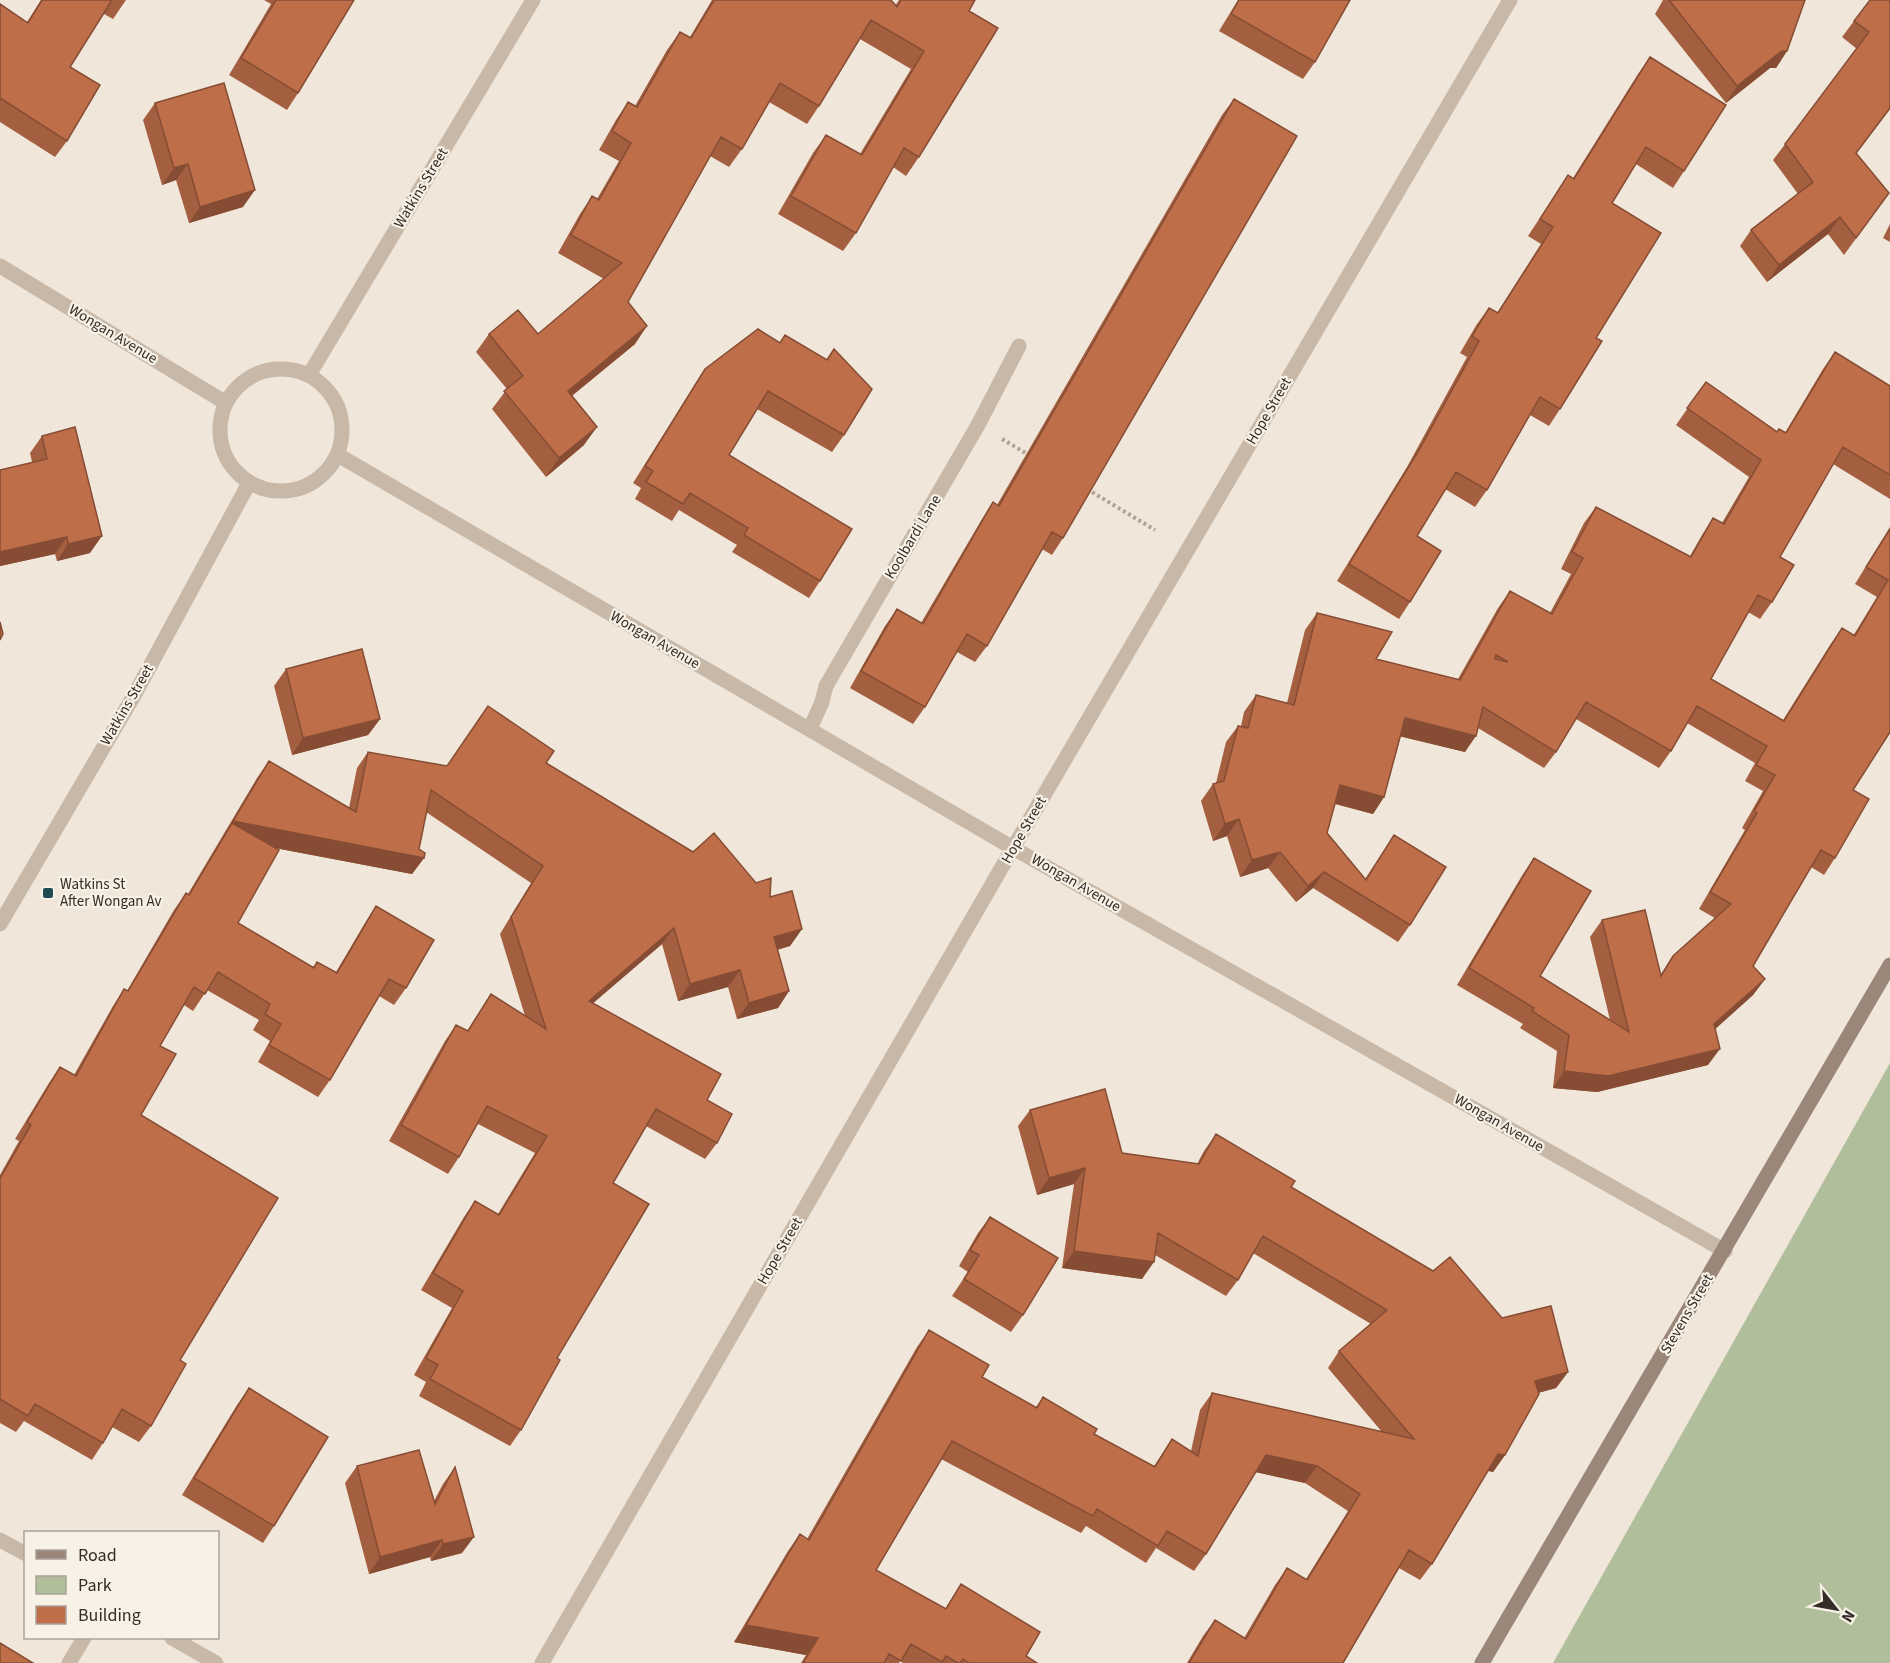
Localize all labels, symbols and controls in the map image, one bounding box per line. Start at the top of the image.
street label: Watkins Street [389,144,453,232]
street label: Wongan Avenue [65,299,161,369]
street label: Hope Street [1241,374,1297,448]
street label: Koolbardi Lane [880,491,946,583]
street label: Wongan Avenue [606,606,704,674]
street label: Watkins Street [95,661,159,749]
street label: Hope Street [996,793,1052,867]
street label: Wongan Avenue [1027,849,1125,917]
place label: Watkins St After Wongan Av [60,874,162,912]
marker: Watkins St After Wongan Av [41,886,55,900]
street label: Wongan Avenue [1450,1089,1548,1157]
street label: Hope Street [752,1214,808,1288]
street label: Stevens Street [1656,1270,1718,1358]
legend [24,1531,219,1639]
text: Road [78,1543,117,1568]
text: Park [78,1573,112,1598]
north arrow [1806,1579,1866,1639]
text: Building [78,1603,141,1628]
text: N [1836,1606,1860,1626]

